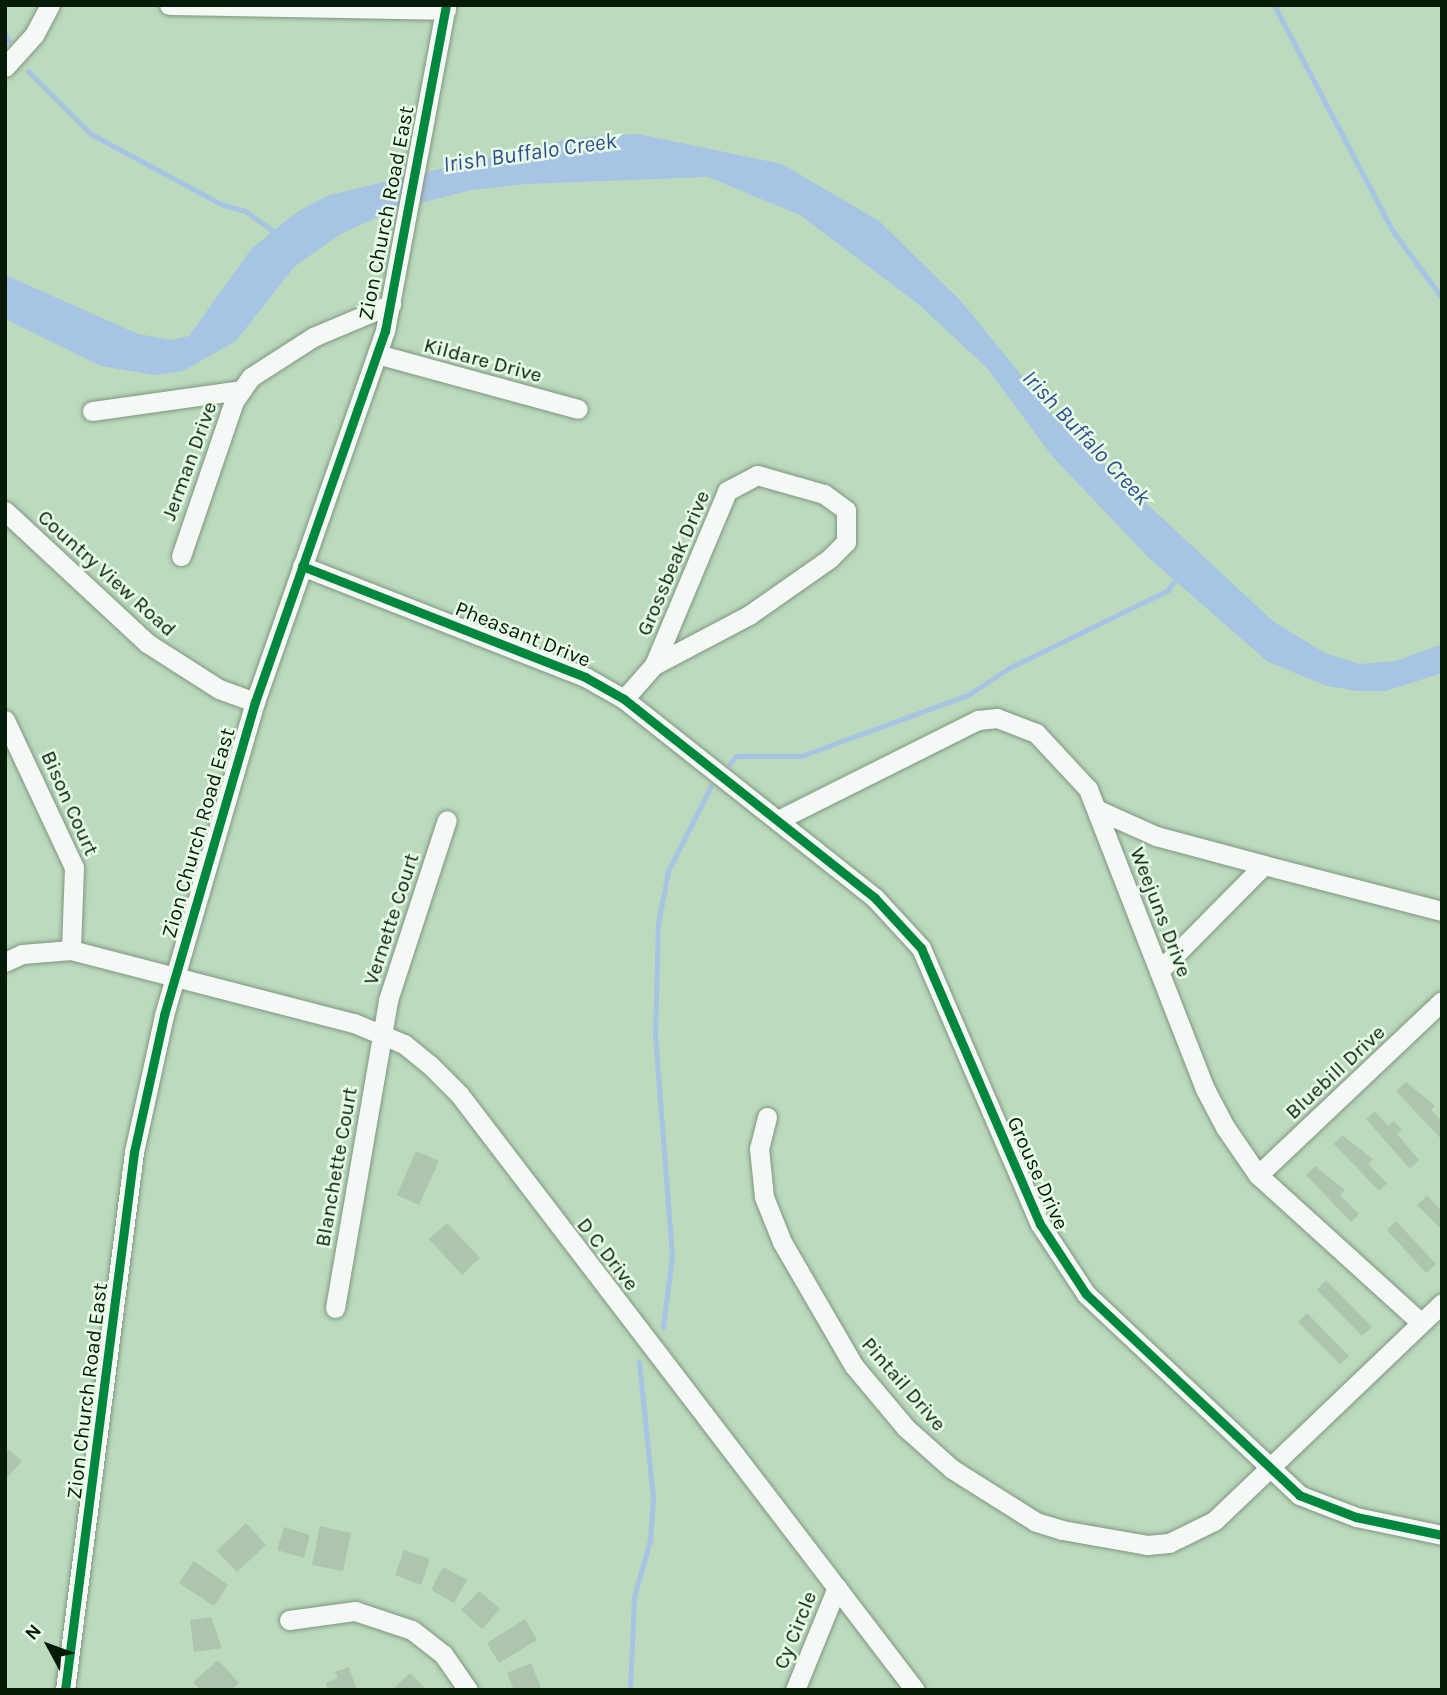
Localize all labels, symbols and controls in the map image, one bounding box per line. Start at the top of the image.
street label: Zion Church Road East [353,104,419,322]
water label: Irish Buffalo Creek [441,127,619,179]
street label: Kildare Drive [421,332,545,388]
water label: Irish Buffalo Creek [1016,365,1156,511]
street label: Jerman Drive [156,398,222,524]
street label: Grossbeak Drive [631,487,715,639]
street label: Country View Road [33,504,181,642]
street label: Pheasant Drive [452,595,594,673]
street label: Zion Church Road East [156,725,240,941]
street label: Bison Court [36,747,104,859]
street label: Weejuns Drive [1125,844,1197,980]
street label: Vernette Court [358,850,424,988]
street label: Bluebill Drive [1280,1020,1390,1124]
street label: Blanchette Court [310,1085,362,1249]
street label: Grouse Drive [1002,1113,1074,1233]
street label: D C Drive [572,1212,644,1296]
street label: Zion Church Road East [61,1281,113,1501]
street label: Pintail Drive [856,1332,952,1436]
street label: Cy Circle [768,1587,822,1673]
north arrow [14,1611,84,1681]
text: N [20,1620,46,1645]

